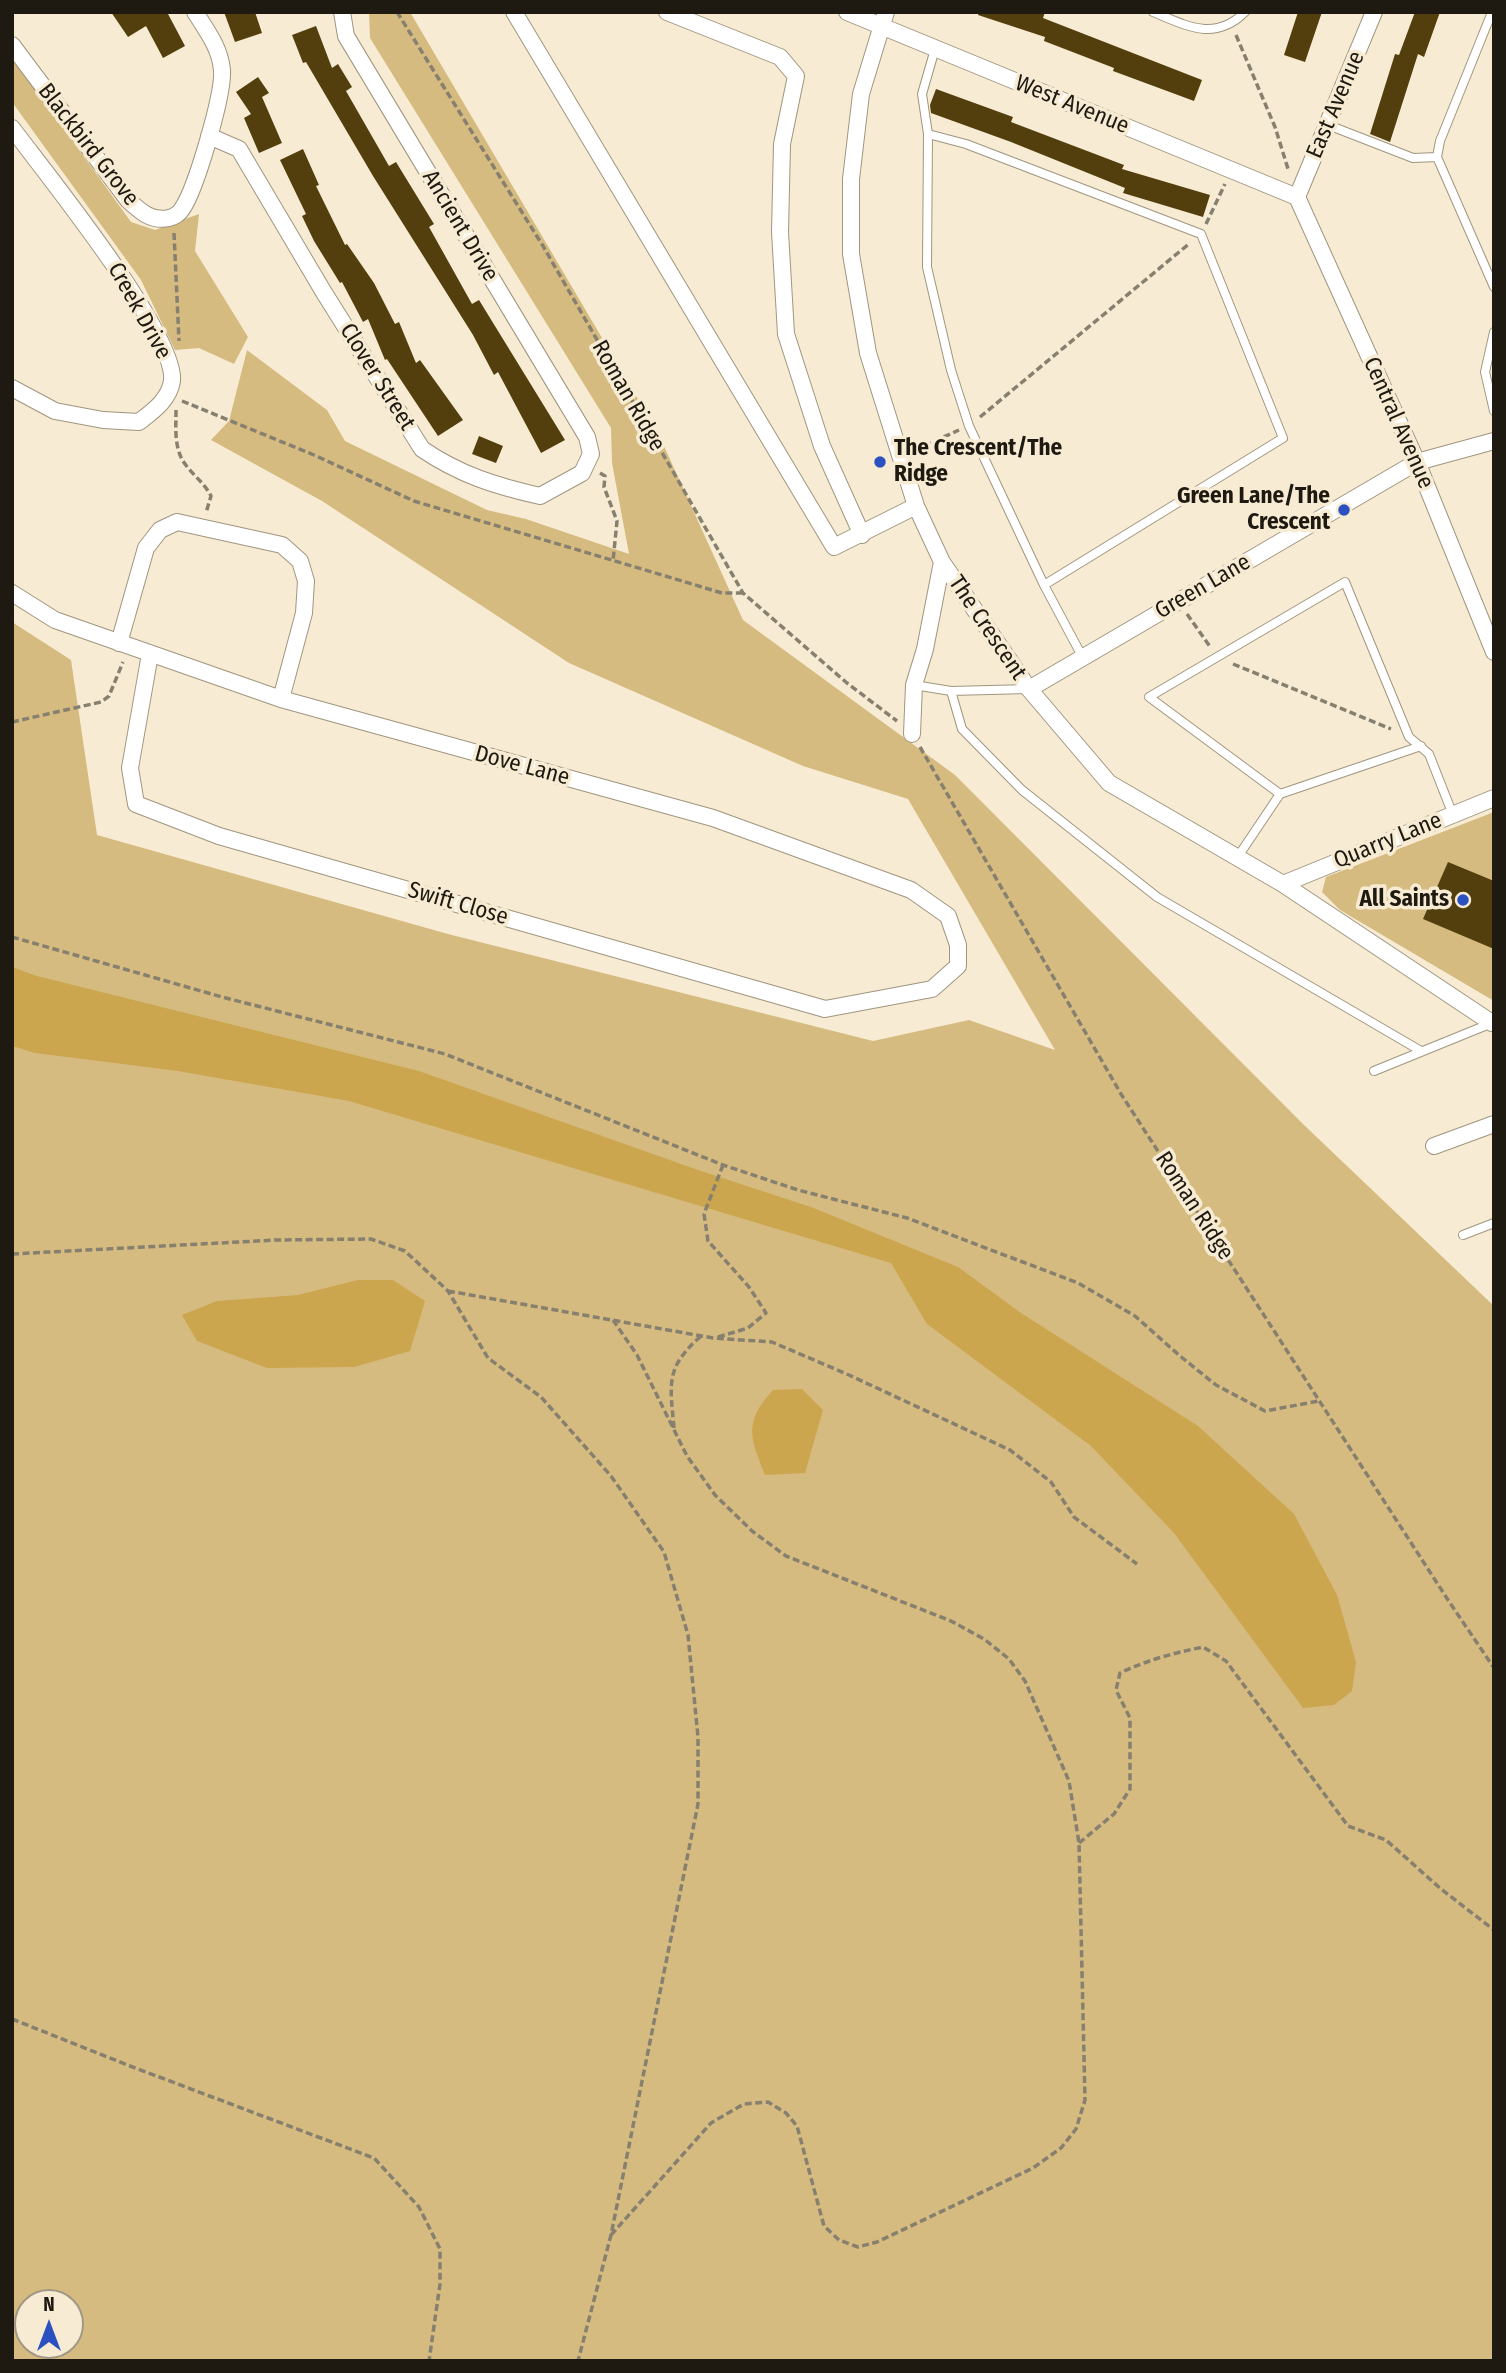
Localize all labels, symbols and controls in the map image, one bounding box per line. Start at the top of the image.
street label: East Avenue [1301,47,1371,163]
street label: West Avenue [1011,70,1133,140]
street label: Blackbird Grove [32,78,144,212]
street label: Ancient Drive [416,165,504,287]
street label: Creek Drive [101,258,177,364]
street label: Clover Street [333,318,421,436]
street label: Roman Ridge [585,336,671,456]
street label: Central Avenue [1357,353,1439,493]
place label: The Crescent/The Ridge [894,435,1062,489]
marker: The Crescent/The Ridge [872,454,888,470]
place label: Green Lane/The Crescent [1177,483,1330,537]
marker: Green Lane/The Crescent [1336,502,1352,518]
street label: Green Lane [1150,549,1256,625]
street label: The Crescent [942,571,1032,685]
street label: Dove Lane [472,740,572,792]
street label: Quarry Lane [1330,807,1446,875]
street label: Swift Close [405,877,511,931]
place label: All Saints [1360,886,1449,914]
marker: All Saints [1455,892,1471,908]
street label: Roman Ridge [1149,1147,1239,1265]
north arrow [14,2289,84,2359]
text: N [43,2293,55,2316]

